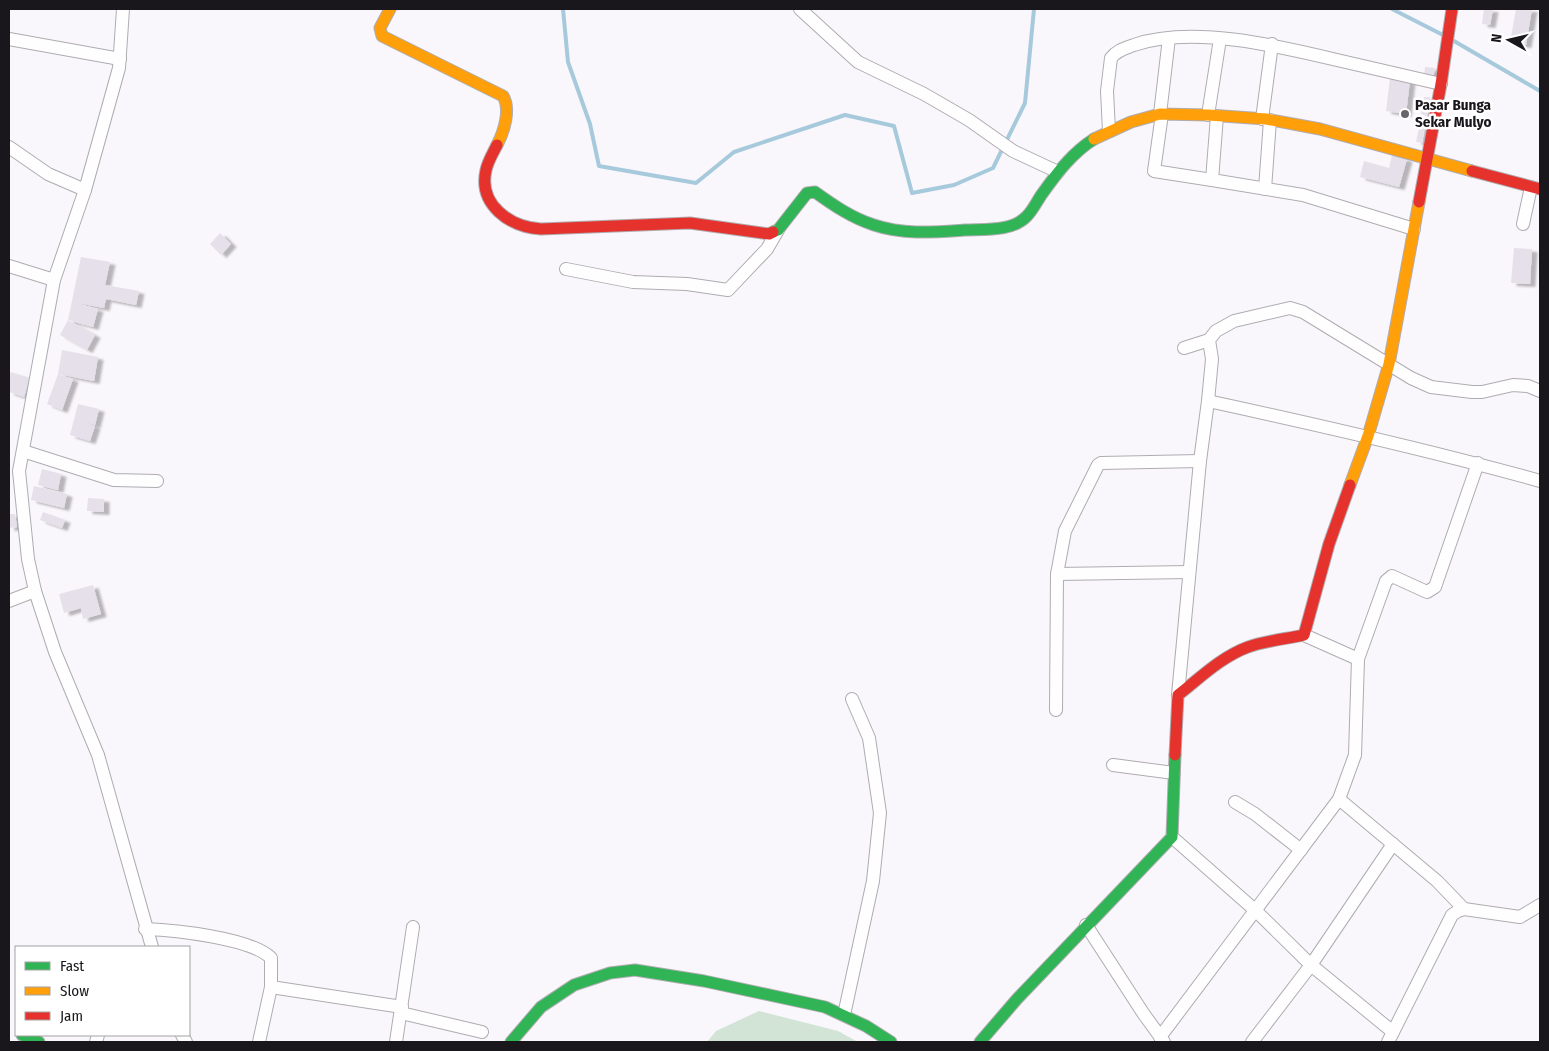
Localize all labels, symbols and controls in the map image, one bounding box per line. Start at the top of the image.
north arrow [1484,15,1534,65]
text: N [1488,33,1506,44]
place label: Pasar Bunga Sekar Mulyo [1415,96,1492,131]
marker: Pasar Bunga Sekar Mulyo [1399,108,1411,120]
legend [15,946,190,1036]
text: Fast [60,957,84,975]
text: Slow [60,982,89,1000]
text: Jam [60,1007,83,1025]

